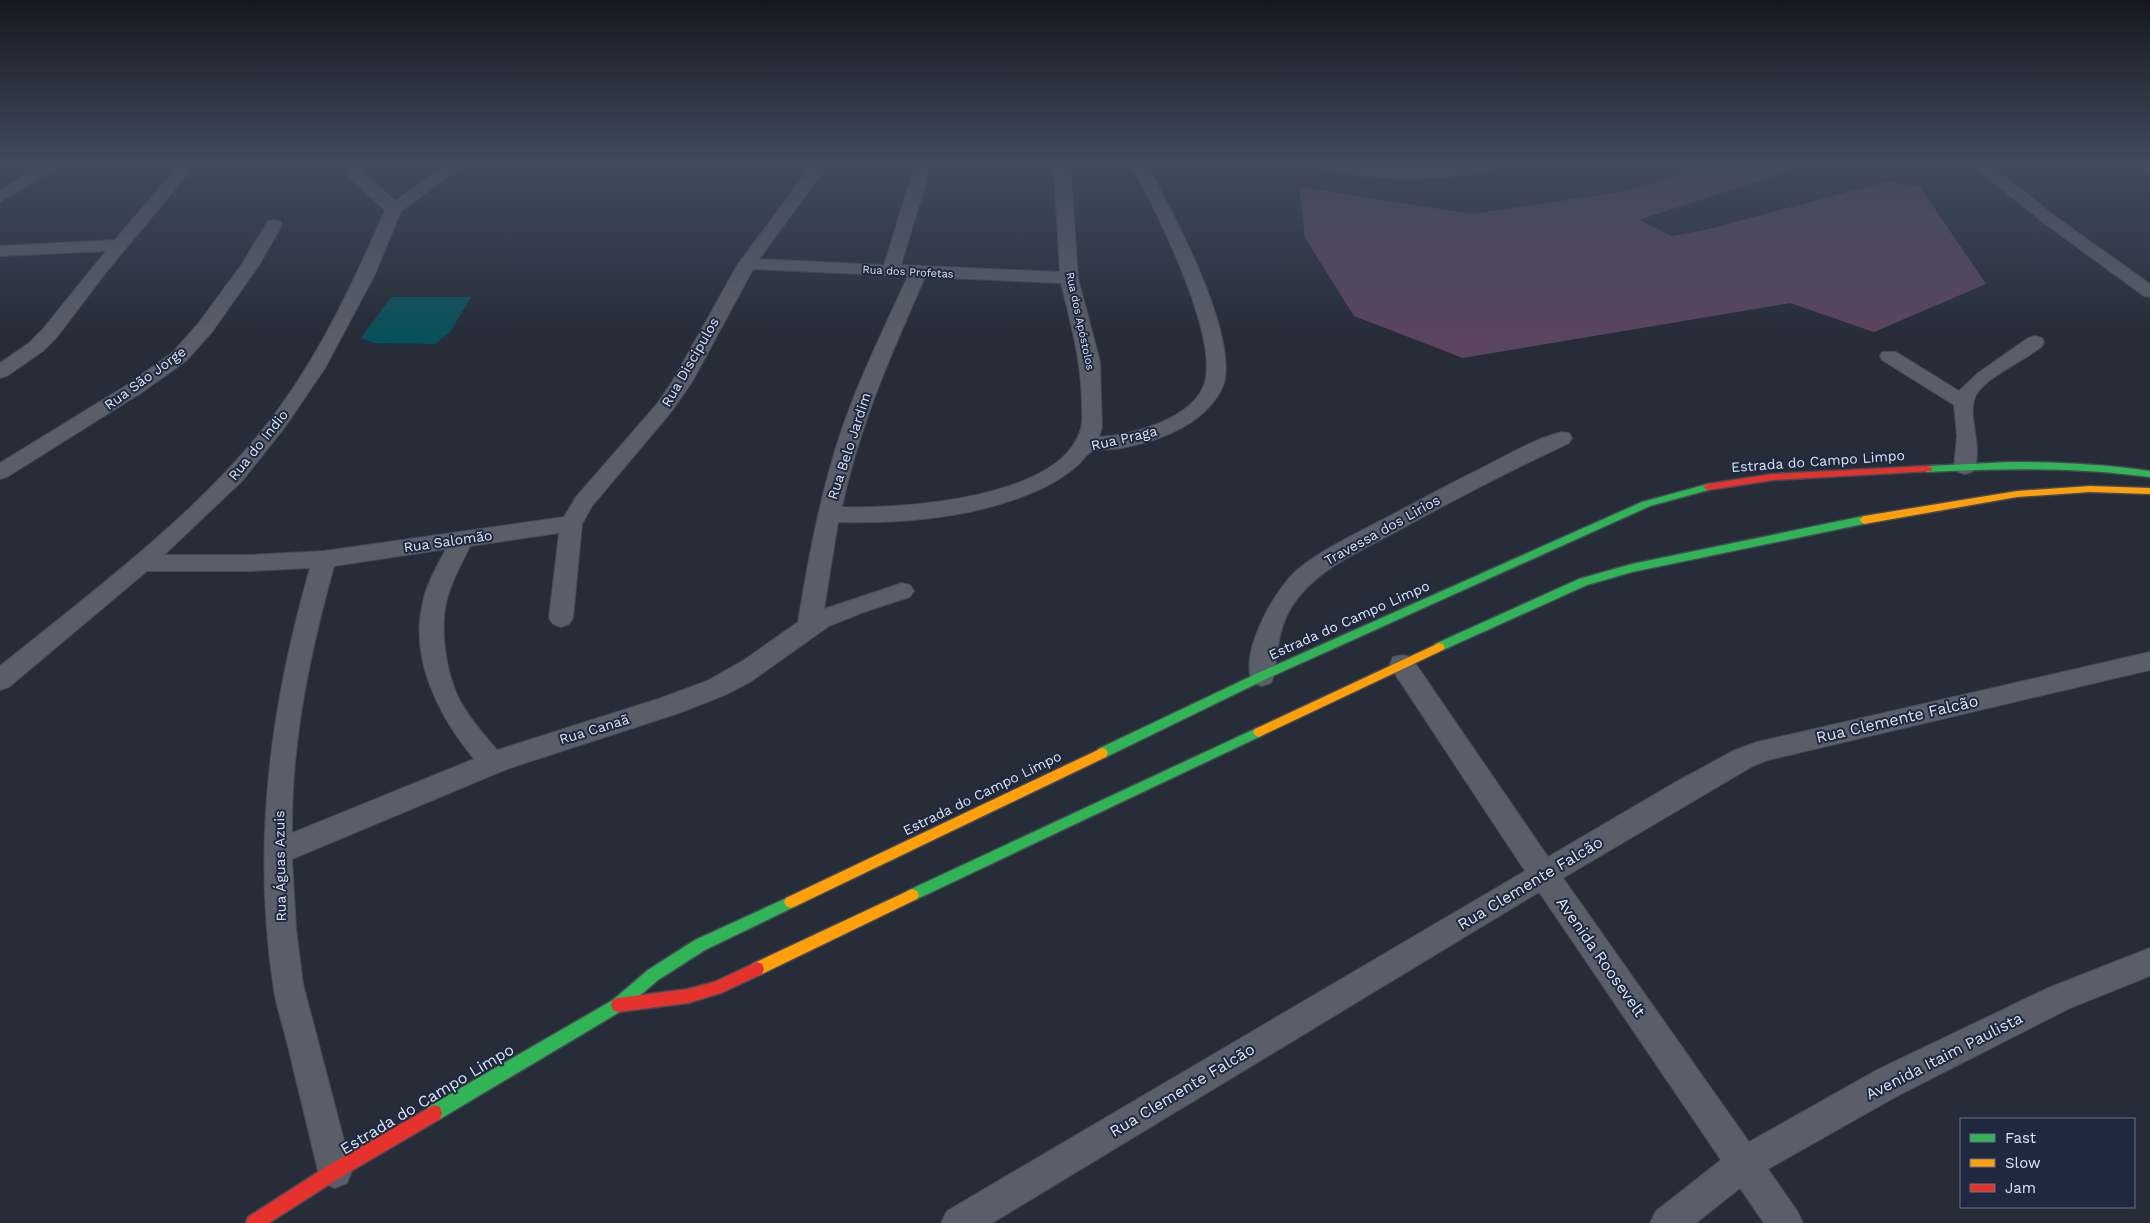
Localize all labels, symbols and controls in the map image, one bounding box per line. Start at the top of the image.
street label: Rua dos Profetas [862,263,954,281]
street label: Rua dos Apóstolos [1063,271,1097,371]
street label: Rua Discipulos [658,315,722,409]
street label: Rua São Jorge [101,343,189,413]
street label: Rua Belo Jardim [824,391,874,501]
street label: Rua do Indio [225,407,291,483]
street label: Rua Praga [1089,423,1159,453]
street label: Estrada do Campo Limpo [1731,447,1905,475]
street label: Travessa dos Lirios [1321,492,1443,568]
street label: Rua Salomão [403,527,493,555]
street label: Estrada do Campo Limpo [1266,577,1432,663]
street label: Rua Clemente Falcão [1814,691,1980,747]
street label: Rua Canaã [557,711,631,747]
street label: Estrada do Campo Limpo [900,748,1064,838]
street label: Rua Águas Azuis [271,810,289,922]
street label: Rua Clemente Falcão [1454,832,1606,934]
street label: Avenida Roosevelt [1553,893,1650,1021]
street label: Avenida Itaim Paulista [1862,1008,2026,1104]
street label: Rua Clemente Falcão [1106,1039,1258,1141]
street label: Estrada do Campo Limpo [337,1040,517,1158]
legend [1960,1118,2135,1208]
text: Fast [2005,1129,2037,1147]
text: Slow [2005,1154,2041,1172]
text: Jam [2005,1179,2036,1197]

